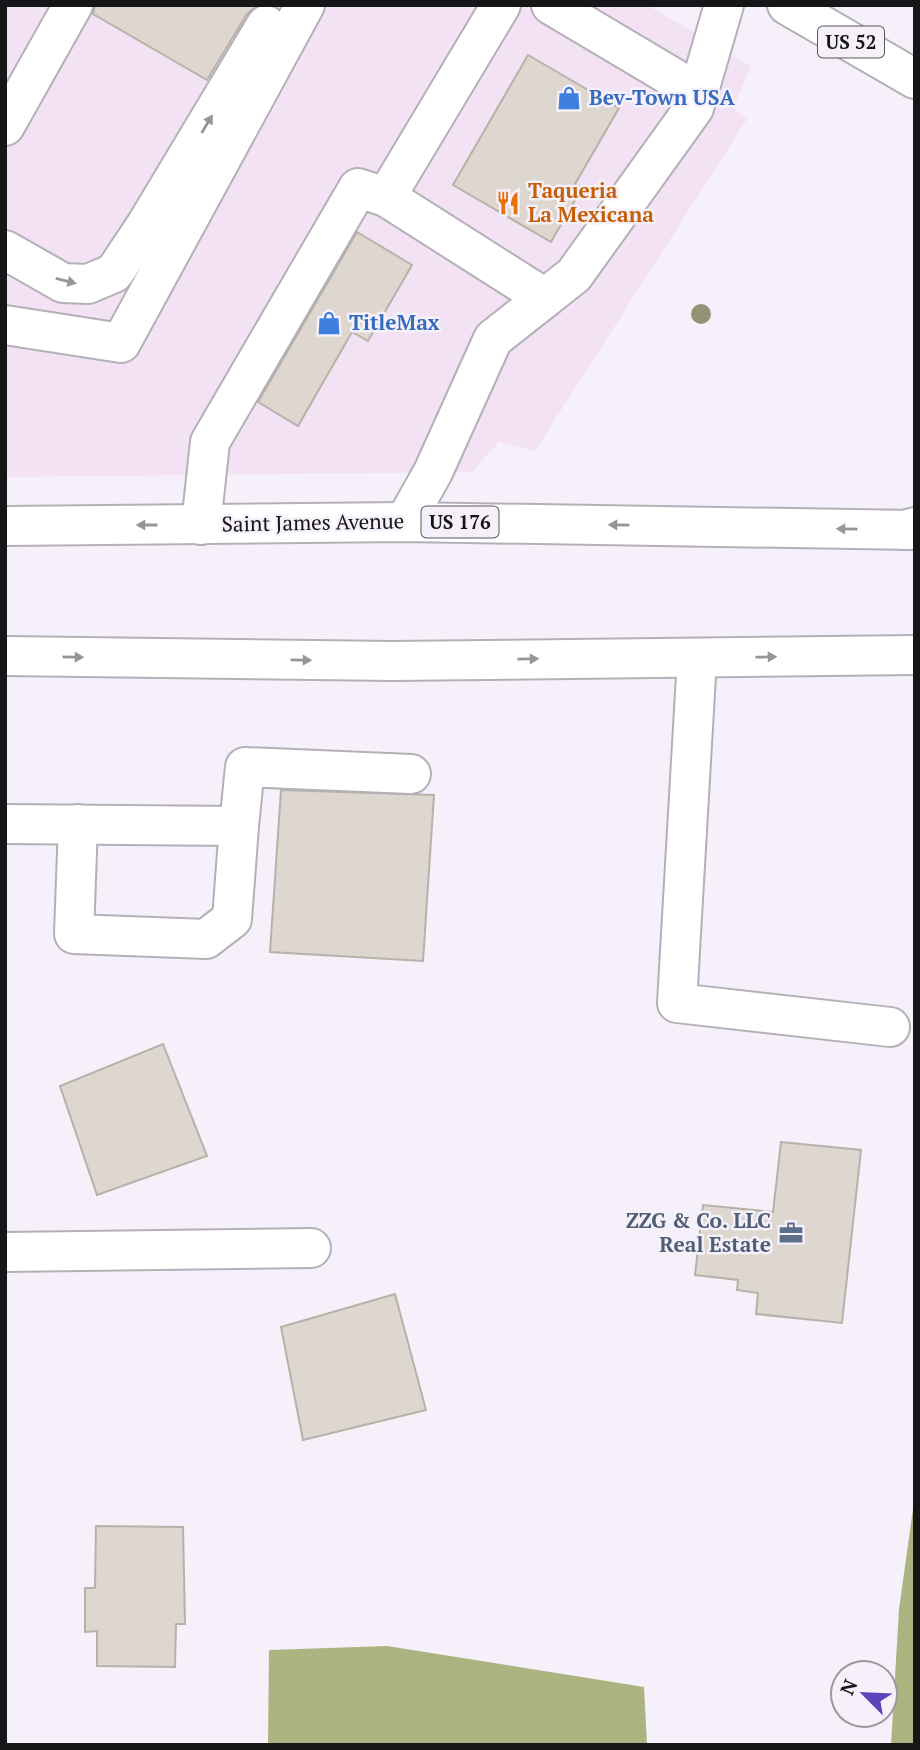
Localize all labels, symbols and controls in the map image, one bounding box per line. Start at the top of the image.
road number: US 52 [818,26,884,58]
place label: Bev-Town USA [589,83,736,111]
shop icon: Bev-Town USA [555,84,583,112]
one-way arrow [201,114,213,133]
place label: Taqueria La Mexicana [528,176,654,228]
restaurant icon: Taqueria La Mexicana [494,189,522,217]
one-way arrow [55,276,77,287]
place label: TitleMax [349,308,440,336]
shop icon: TitleMax [315,309,343,337]
street label: Saint James Avenue [221,506,404,538]
road number: US 176 [421,506,498,538]
one-way arrow [135,519,157,531]
one-way arrow [608,519,630,531]
one-way arrow [835,523,857,535]
one-way arrow [63,651,85,662]
one-way arrow [755,651,777,663]
one-way arrow [290,654,312,665]
one-way arrow [518,654,540,665]
place label: ZZG & Co. LLC Real Estate [626,1206,771,1258]
office icon: ZZG & Co. LLC Real Estate [777,1219,805,1247]
north arrow [829,1659,899,1729]
text: N [834,1675,863,1699]

